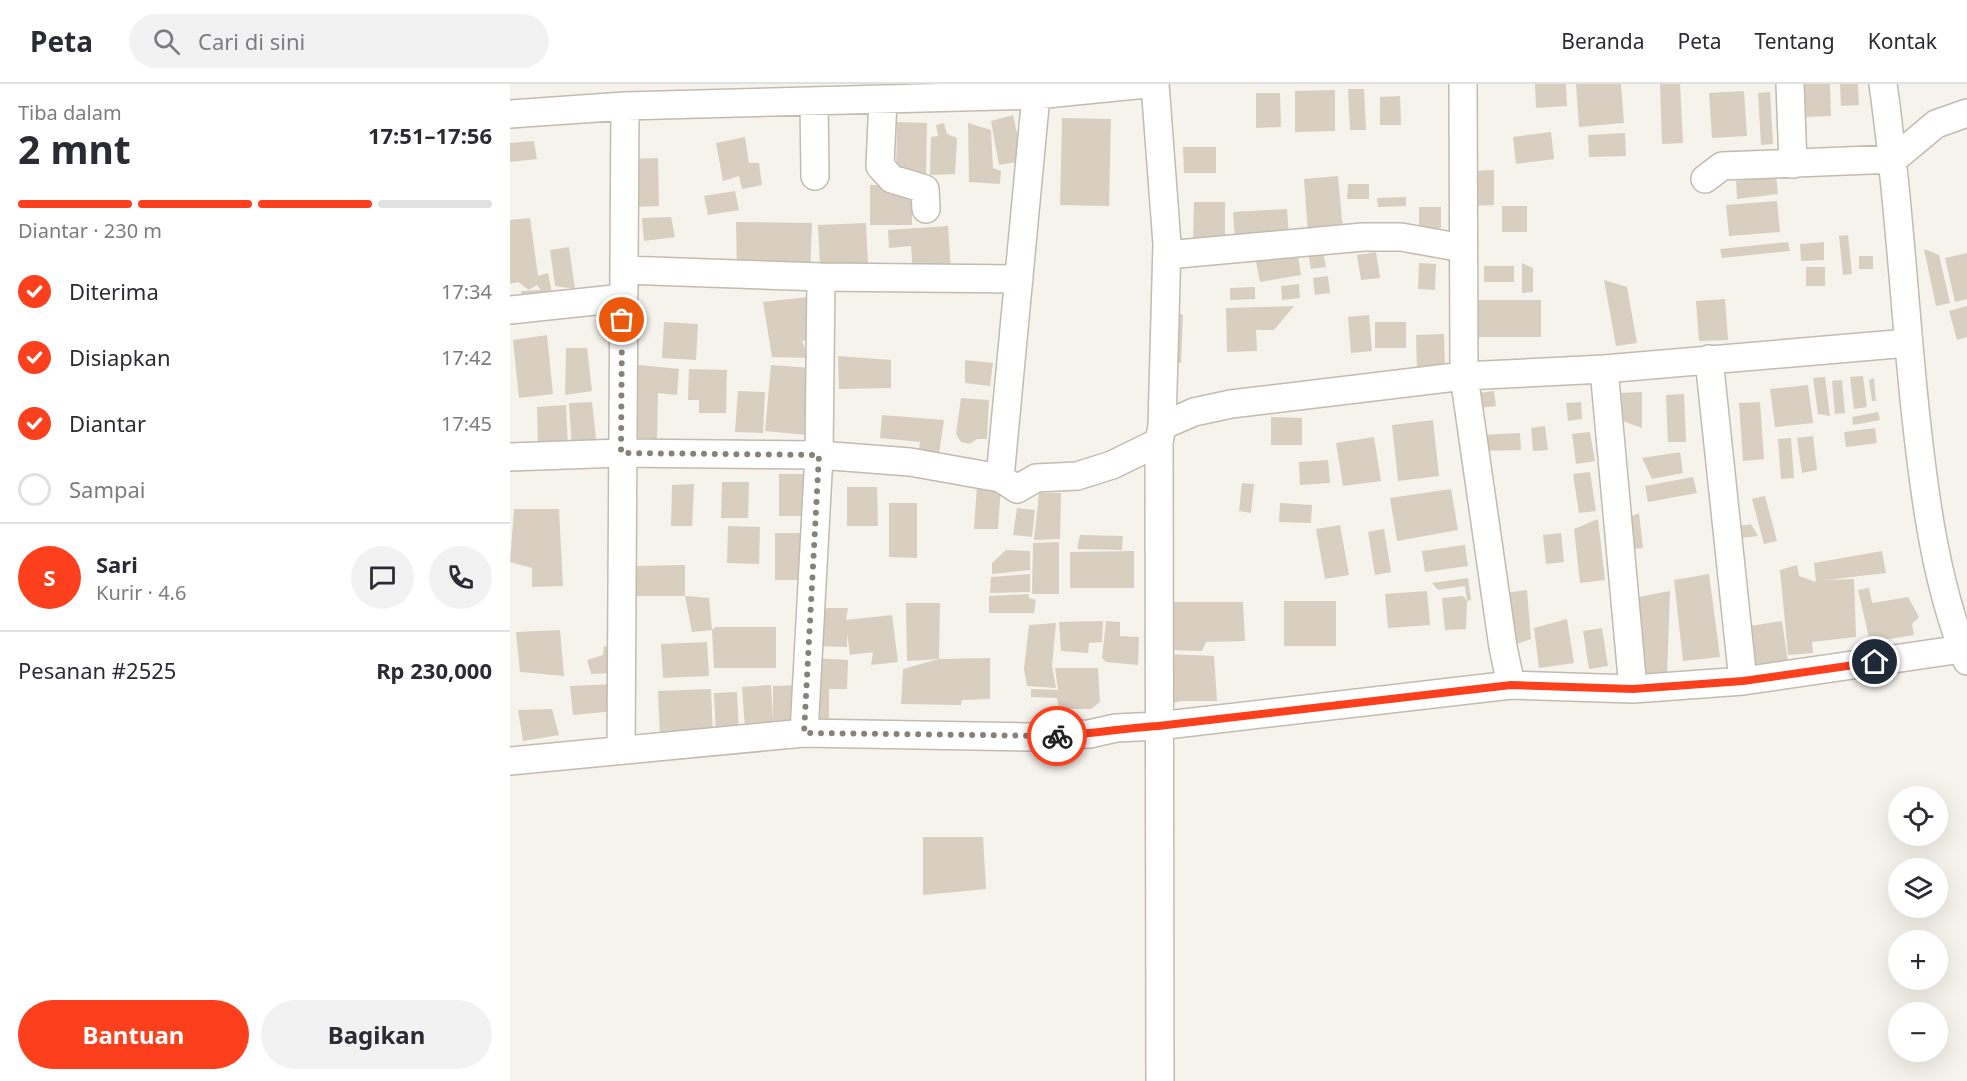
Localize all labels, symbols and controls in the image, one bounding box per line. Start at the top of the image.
search box [129,14,549,68]
text: Peta [30,22,93,60]
icon: search [150,25,183,58]
text: Cari di sini [198,26,305,56]
text: Beranda [1561,27,1645,55]
text: Peta [1678,27,1721,55]
text: Tentang [1754,27,1835,55]
text: Kontak [1868,27,1937,55]
text: Tiba dalam [18,99,122,126]
text: 17:51–17:56 [368,120,492,150]
text: 2 mnt [18,122,131,175]
text: Diantar · 230 m [18,217,162,244]
icon: check [18,275,51,308]
text: Diterima [69,276,159,306]
text: 17:34 [441,278,492,305]
pin [596,294,647,345]
icon: bag [605,303,638,336]
icon: check [18,341,51,374]
text: Disiapkan [69,342,171,372]
text: 17:42 [441,344,492,371]
icon: check [18,407,51,440]
text: Diantar [69,408,146,438]
text: 17:45 [441,410,492,437]
text: Sampai [69,474,146,504]
button: chat [351,546,414,609]
button: phone [429,546,492,609]
text: Sari [96,549,138,579]
text: S [43,562,56,592]
text: Kurir · 4.6 [96,579,186,606]
pin [1849,636,1900,687]
icon: home [1858,645,1891,678]
text: Pesanan #2525 [18,655,176,685]
text: Rp 230,000 [376,655,492,685]
courier [1027,706,1087,766]
icon: bike [1041,720,1074,753]
map controls [1888,786,1948,1062]
button: locate [1888,786,1948,846]
button: layers [1888,858,1948,918]
button: + [1888,930,1948,990]
button: Bantuan [18,1000,249,1069]
button: Bagikan [261,1000,492,1069]
button: − [1888,1002,1948,1062]

